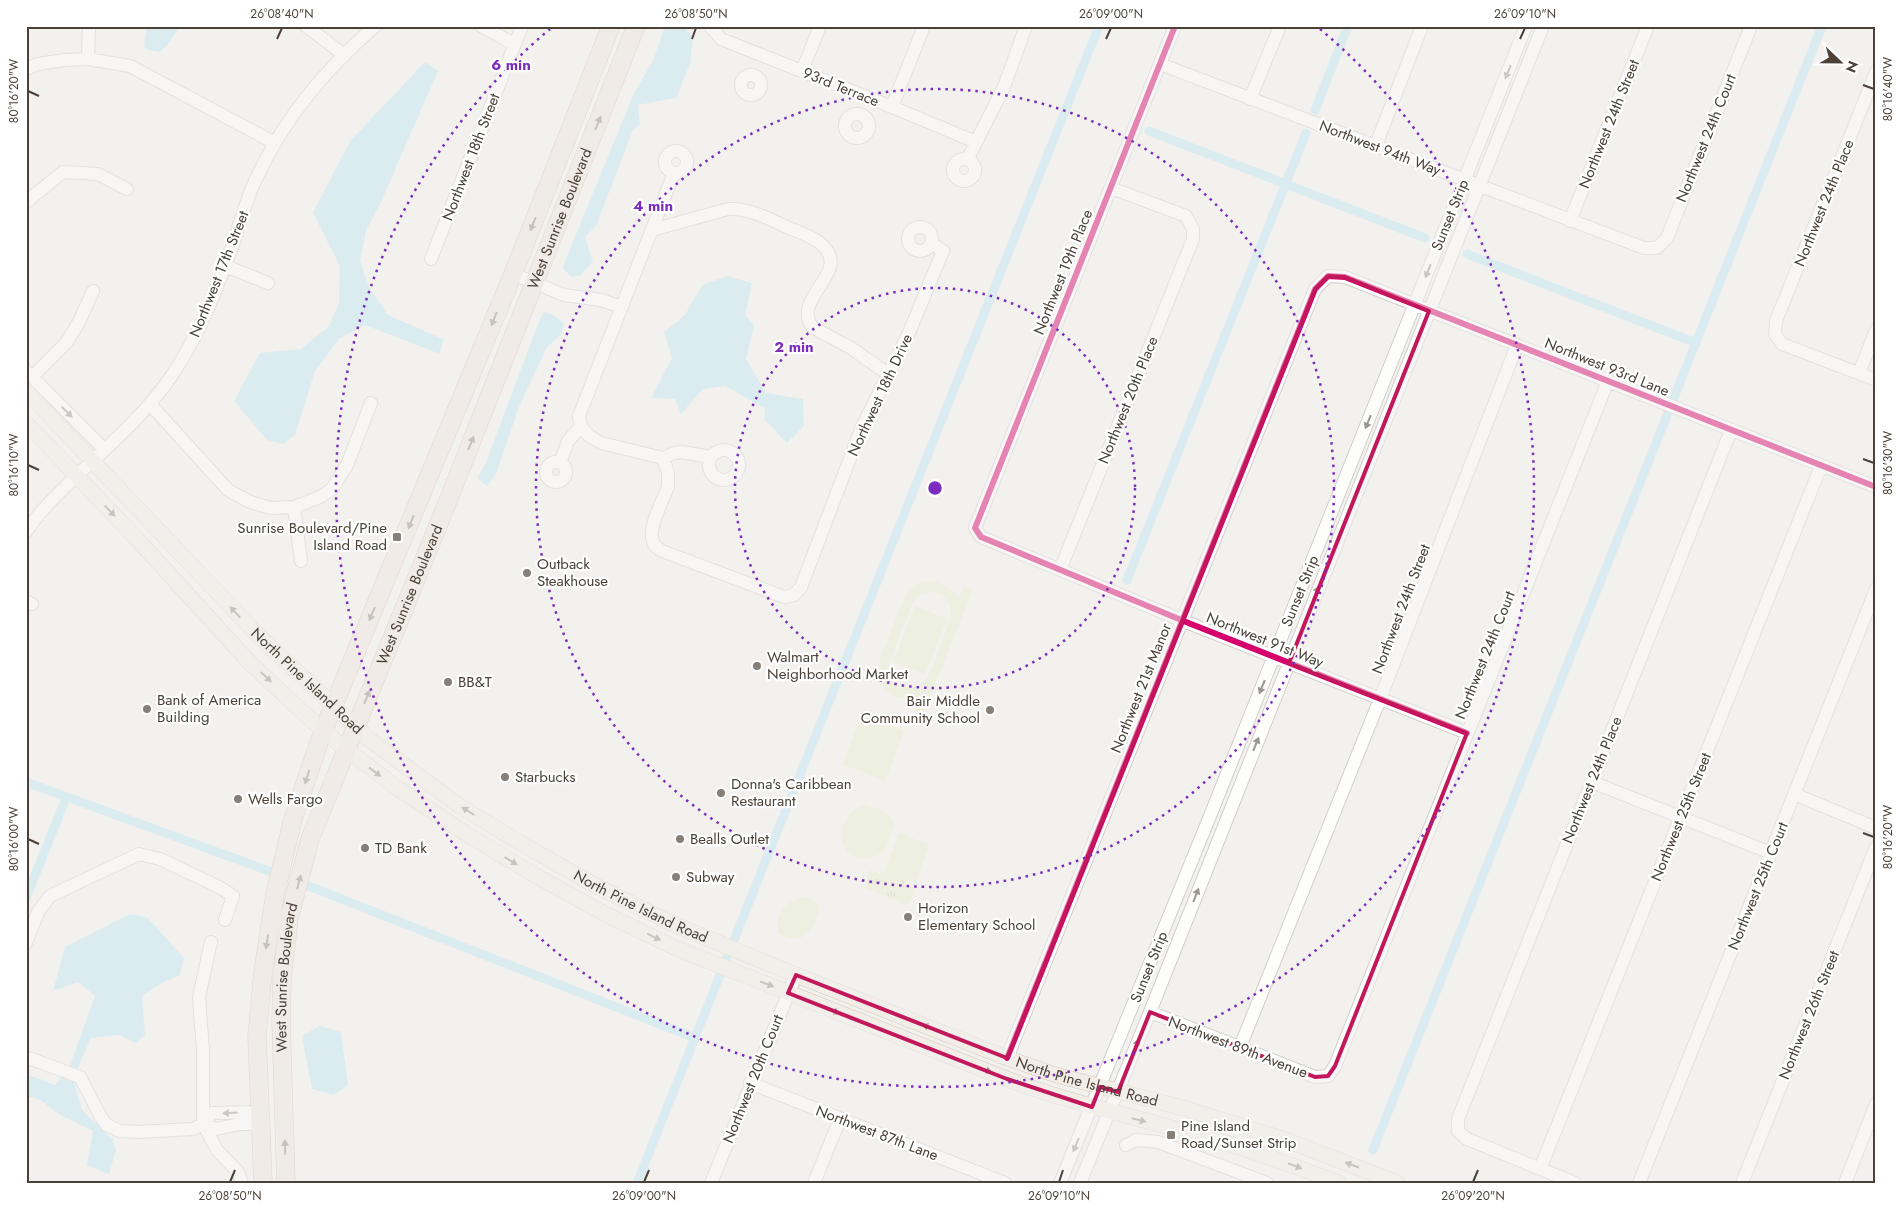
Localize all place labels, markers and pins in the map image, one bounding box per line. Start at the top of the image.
centre of rings [926,479,944,497]
place label: Sunrise Boulevard/Pine Island Road [237,517,387,556]
marker: Sunrise Boulevard/Pine Island Road [391,531,403,543]
place label: Outback Steakhouse [537,553,608,592]
marker: Outback Steakhouse [521,567,533,579]
place label: Walmart Neighborhood Market [767,646,908,685]
marker: Walmart Neighborhood Market [751,660,763,672]
place label: BB&T [458,671,492,693]
marker: BB&T [442,676,454,688]
place label: Bank of America Building [157,689,261,728]
place label: Bair Middle Community School [861,690,980,729]
marker: Bank of America Building [141,703,153,715]
marker: Bair Middle Community School [984,704,996,716]
place label: Starbucks [515,766,575,788]
marker: Starbucks [499,771,511,783]
place label: Donna's Caribbean Restaurant [731,773,852,812]
marker: Donna's Caribbean Restaurant [715,787,727,799]
place label: Wells Fargo [248,788,323,810]
marker: Wells Fargo [232,793,244,805]
place label: Bealls Outlet [690,828,769,850]
marker: Bealls Outlet [674,833,686,845]
place label: TD Bank [375,837,427,859]
marker: TD Bank [359,842,371,854]
place label: Subway [686,866,735,888]
marker: Subway [670,871,682,883]
place label: Horizon Elementary School [918,897,1035,936]
marker: Horizon Elementary School [902,911,914,923]
place label: Pine Island Road/Sunset Strip [1181,1115,1297,1154]
marker: Pine Island Road/Sunset Strip [1165,1129,1177,1141]

